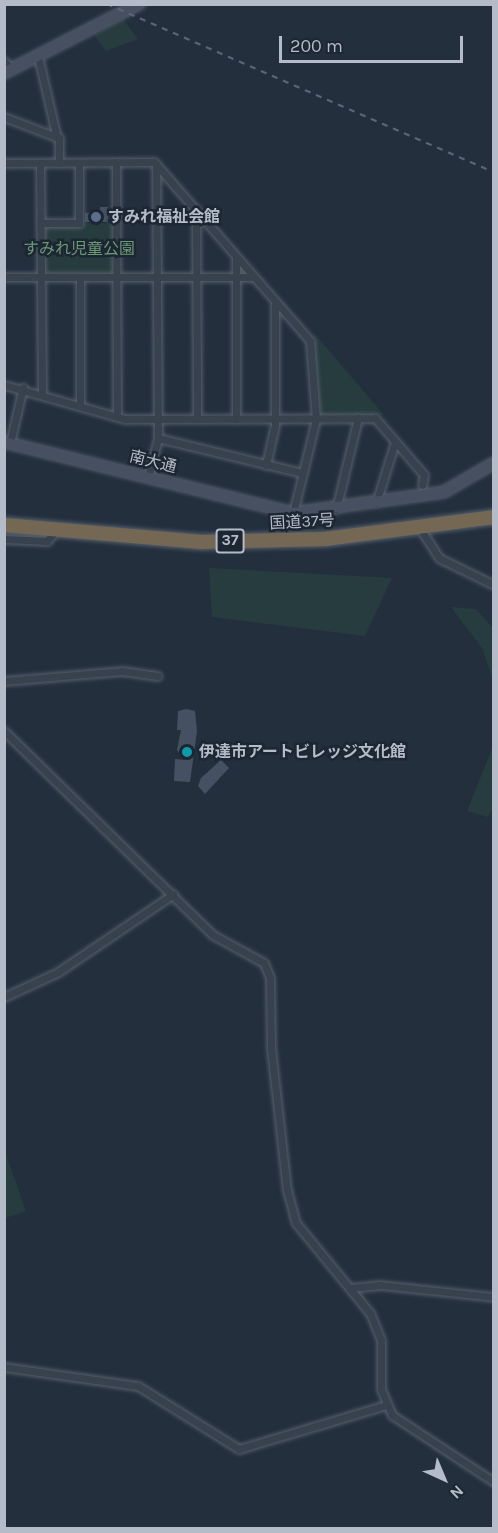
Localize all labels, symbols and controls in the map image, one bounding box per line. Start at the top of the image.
scale bar [282,24,466,62]
text: 200 m [290,35,343,57]
place label: すみれ福祉会館 [108,207,220,227]
marker: すみれ福祉会館 [89,210,103,224]
park label: すみれ児童公園 [23,239,135,259]
street label: 南大通 [127,447,179,477]
street label: 国道37号 [269,511,335,533]
road number: 37 [215,529,245,553]
place label: 伊達市アートビレッジ文化館 [199,742,406,762]
marker: 伊達市アートビレッジ文化館 [180,745,194,759]
north arrow [414,1449,474,1509]
text: N [446,1481,468,1503]

